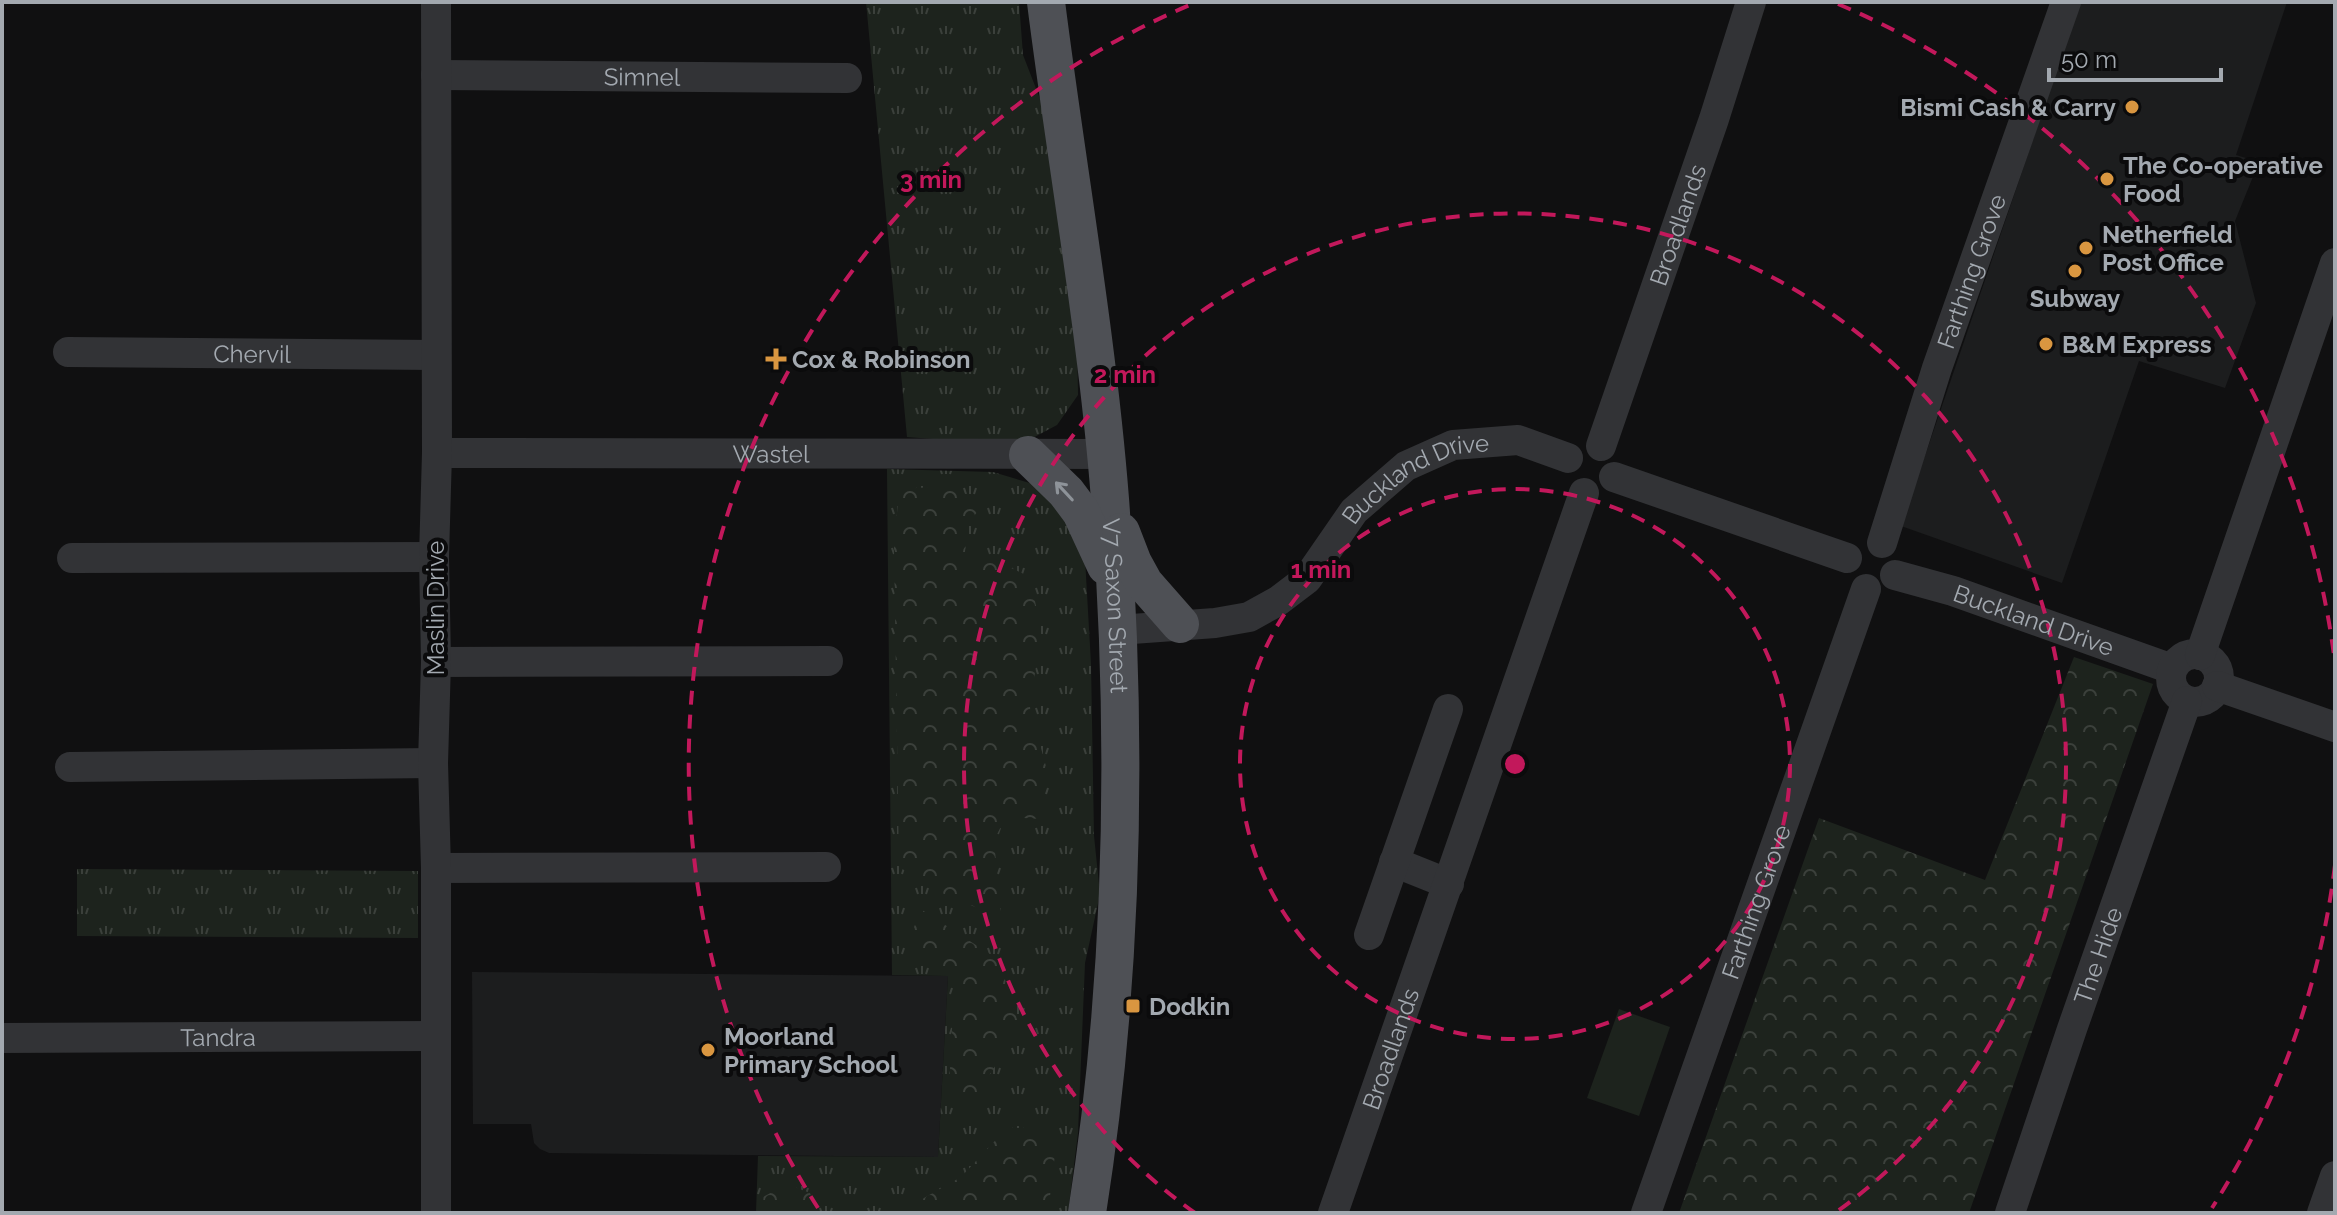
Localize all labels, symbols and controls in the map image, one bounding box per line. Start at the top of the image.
scale bar [2049,32,2221,82]
text: 50 m [2061,45,2117,74]
street label: Simnel [604,62,681,91]
place label: Bismi Cash & Carry [1900,93,2116,122]
marker: Bismi Cash & Carry [2123,98,2141,116]
place label: The Co-operative Food [2123,151,2323,208]
street label: Broadlands [1643,160,1712,289]
text: 3 min [900,165,962,194]
marker: The Co-operative Food [2098,170,2116,188]
street label: Farthing Grove [1931,190,2012,352]
place label: Netherfield Post Office [2102,220,2233,277]
marker: Netherfield Post Office [2077,239,2095,257]
marker: Subway [2066,262,2084,280]
place label: Subway [2030,284,2120,313]
place label: B&M Express [2062,330,2212,359]
marker: B&M Express [2037,335,2055,353]
street label: Chervil [213,339,291,368]
place label: Cox & Robinson [792,345,971,374]
marker: Cox & Robinson [767,350,785,368]
text: 2 min [1094,360,1156,389]
street label: Buckland Drive [1335,428,1490,529]
street label: Wastel [732,439,810,468]
one-way arrow [1054,481,1073,501]
street label: V7 Saxon Street [1097,517,1134,694]
street label: Maslin Drive [421,541,450,675]
text: 1 min [1291,555,1351,584]
street label: Buckland Drive [1950,578,2118,662]
centre of rings [1501,750,1529,778]
street label: Farthing Grove [1715,821,1796,983]
street label: The Hide [2067,903,2128,1008]
street label: Broadlands [1356,984,1425,1113]
place label: Dodkin [1149,992,1230,1021]
marker: Dodkin [1124,997,1142,1015]
street label: Tandra [180,1022,256,1052]
place label: Moorland Primary School [724,1022,898,1079]
marker: Moorland Primary School [699,1041,717,1059]

